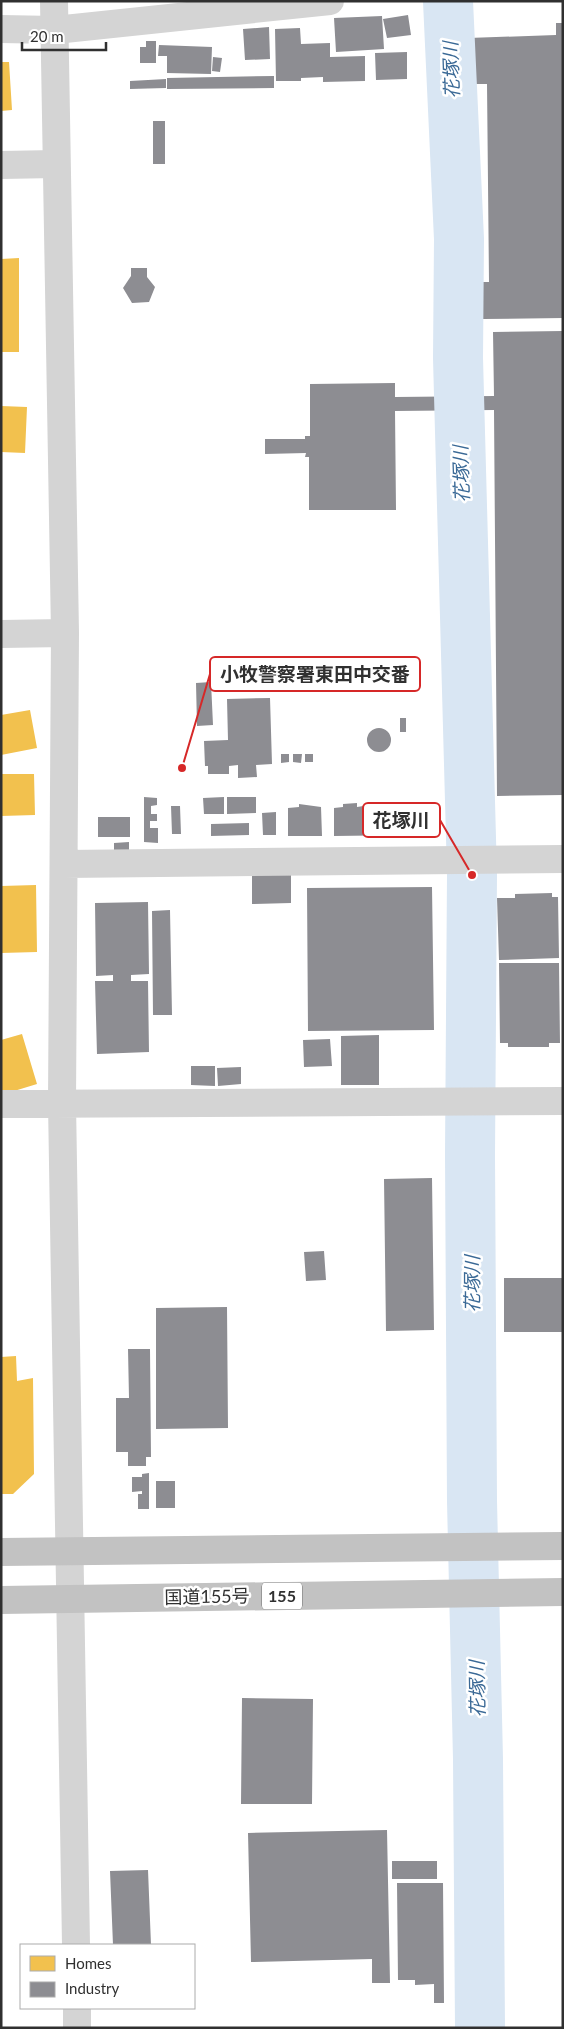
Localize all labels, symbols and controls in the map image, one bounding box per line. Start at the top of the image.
scale bar [22,20,106,52]
text: 20 m [30,27,64,45]
water label: 花塚川 [438,39,463,99]
water label: 花塚川 [448,443,473,503]
callout: 小牧警察署東田中交番 [210,657,420,691]
text: 小牧警察署東田中交番 [220,662,410,685]
callout: 花塚川 [363,803,440,837]
text: 花塚川 [372,808,430,831]
water label: 花塚川 [460,1254,483,1313]
road number: 155 [262,1582,302,1610]
street label: 国道155号 [164,1584,250,1608]
water label: 花塚川 [464,1658,488,1718]
legend [20,1944,195,2009]
text: Homes [65,1954,111,1972]
text: Industry [65,1979,120,1997]

